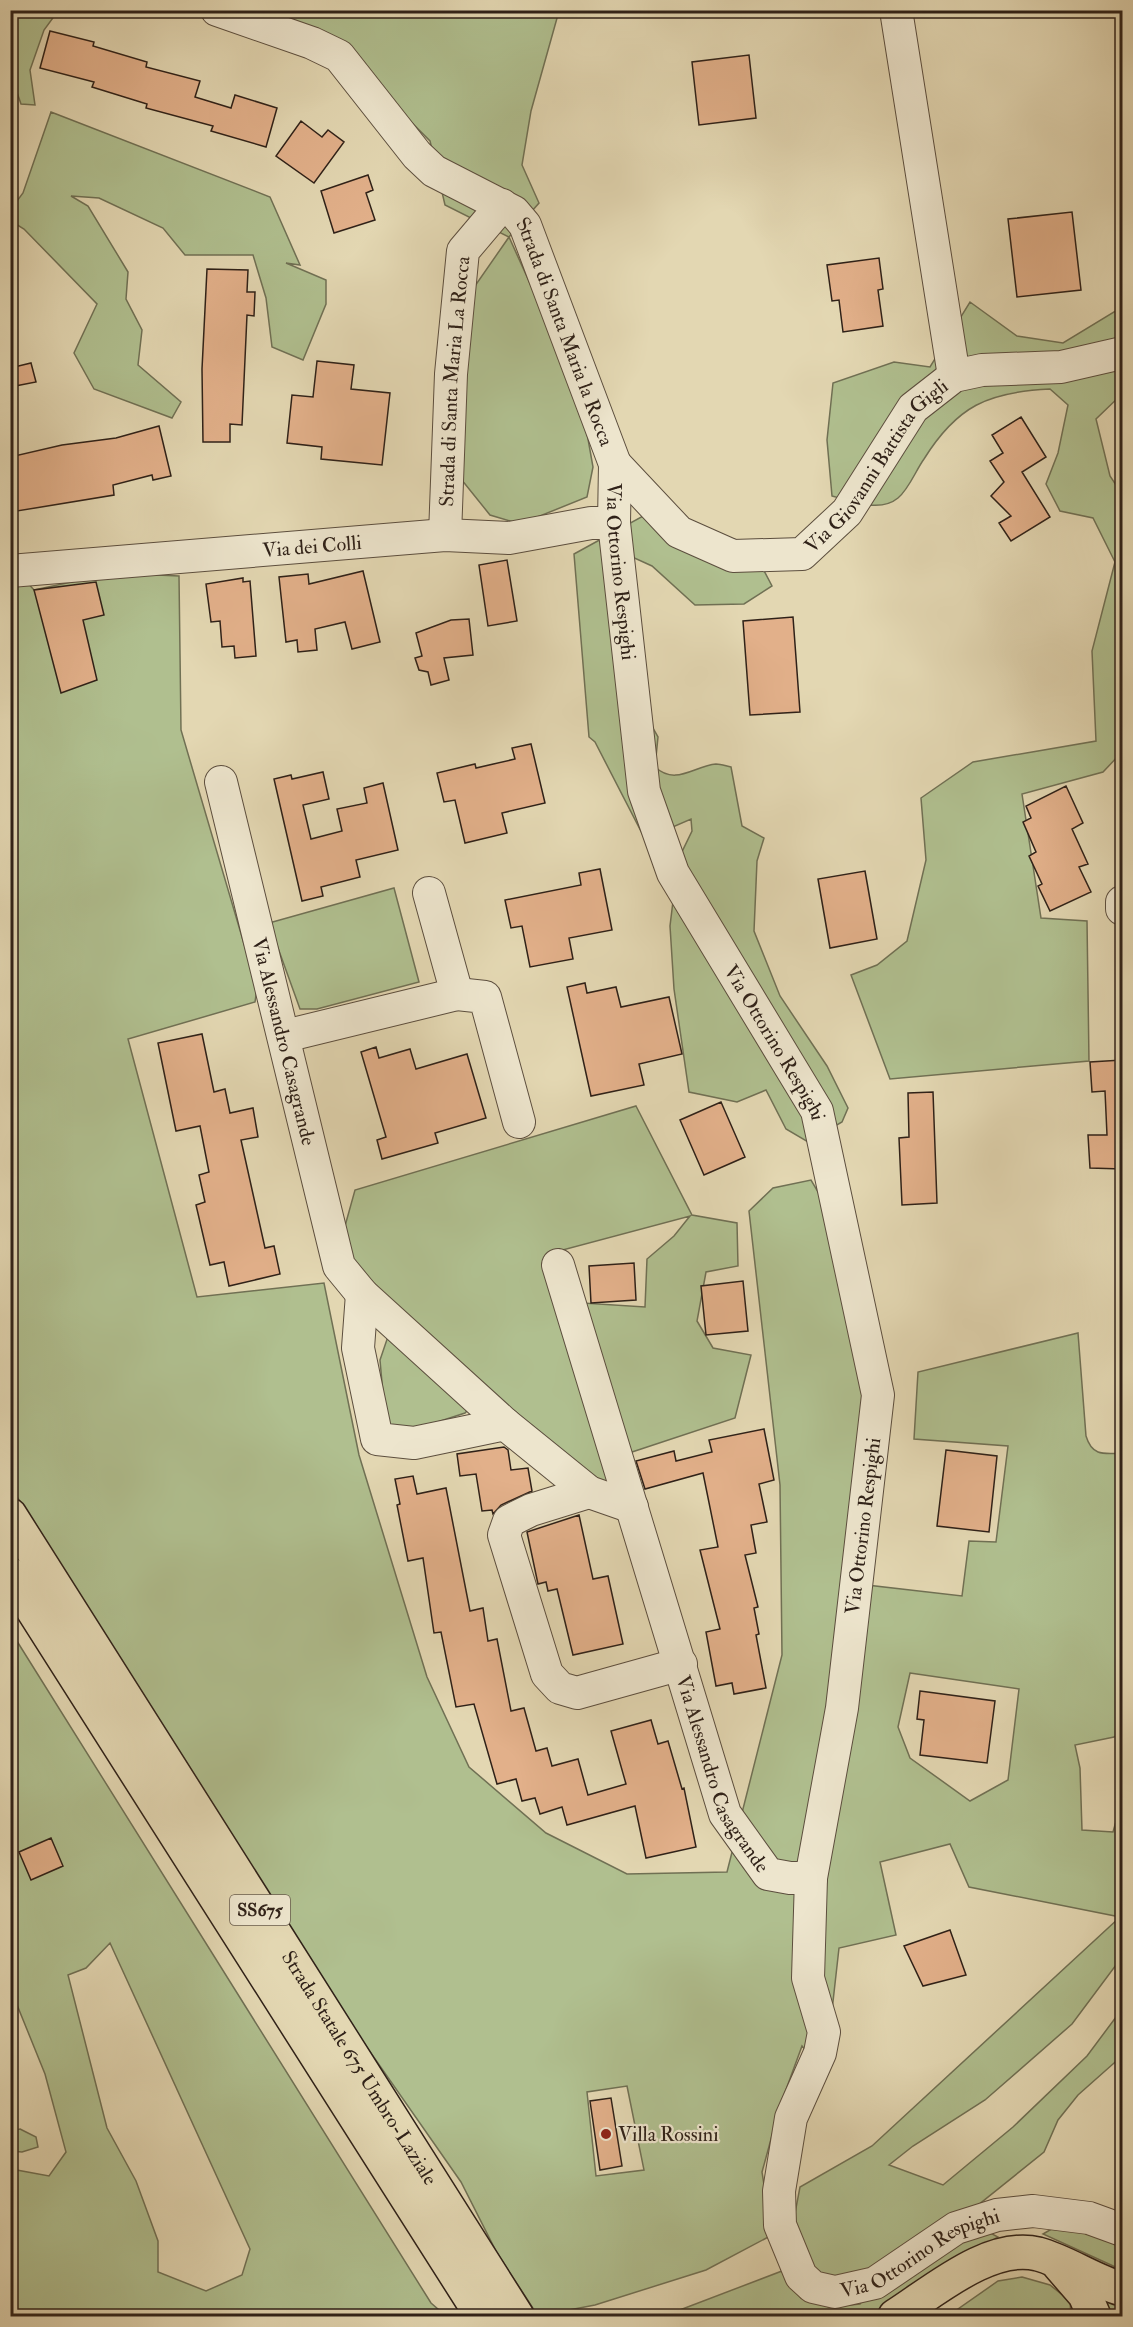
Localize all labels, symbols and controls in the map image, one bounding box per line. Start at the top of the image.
street label: Strada di Santa Maria la Rocca [511,212,620,450]
street label: Strada di Santa Maria La Rocca [434,254,475,507]
street label: Via Giovanni Battista Gigli [799,373,953,558]
street label: Via Ottorino Respighi [601,483,642,661]
street label: Via dei Colli [261,529,363,563]
street label: Via Alessandro Casagrande [247,935,322,1148]
street label: Via Ottorino Respighi [719,960,831,1122]
street label: Via Ottorino Respighi [840,1436,887,1616]
street label: Via Alessandro Casagrande [671,1672,775,1877]
road number: SS675 [230,1895,290,1925]
street label: Strada Statale 675 Umbro-Laziale [276,1946,443,2189]
place label: Villa Rossini [618,2122,719,2147]
marker: Villa Rossini [599,2127,613,2141]
street label: Via Ottorino Respighi [838,2203,1002,2303]

